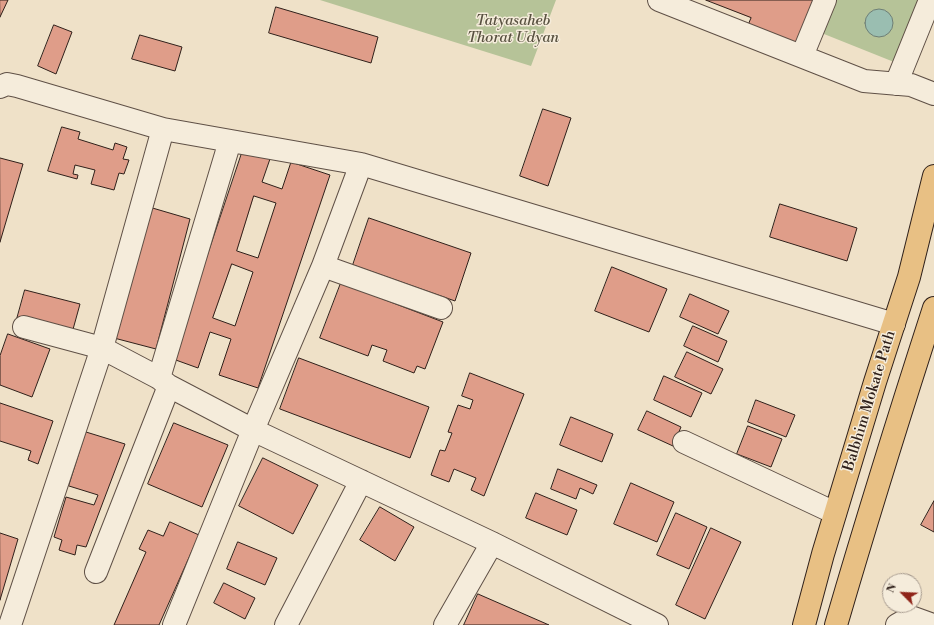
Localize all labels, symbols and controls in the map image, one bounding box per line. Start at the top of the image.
park label: Tatyasaheb Thorat Udyan [467,12,559,47]
street label: Balbhim Mokate Path [840,328,900,474]
north arrow [882,573,922,613]
text: N [884,582,900,595]

